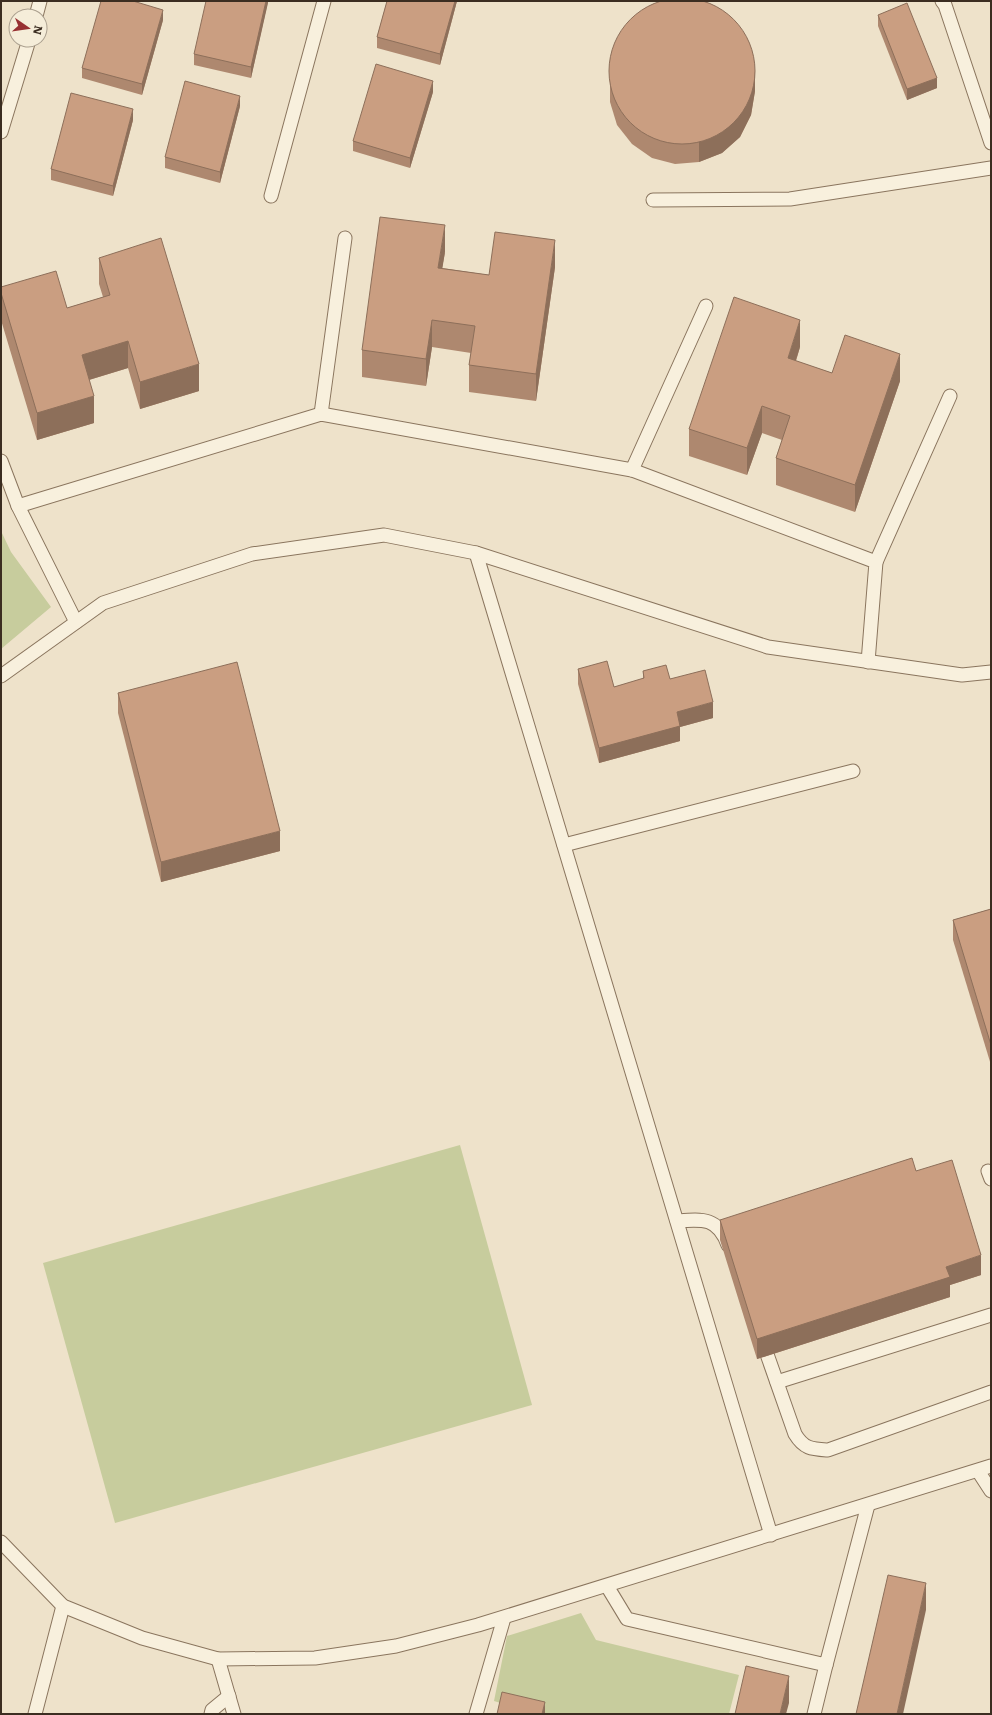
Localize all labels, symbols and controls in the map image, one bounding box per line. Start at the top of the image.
north arrow [8,8,48,48]
text: N [30,24,48,37]

